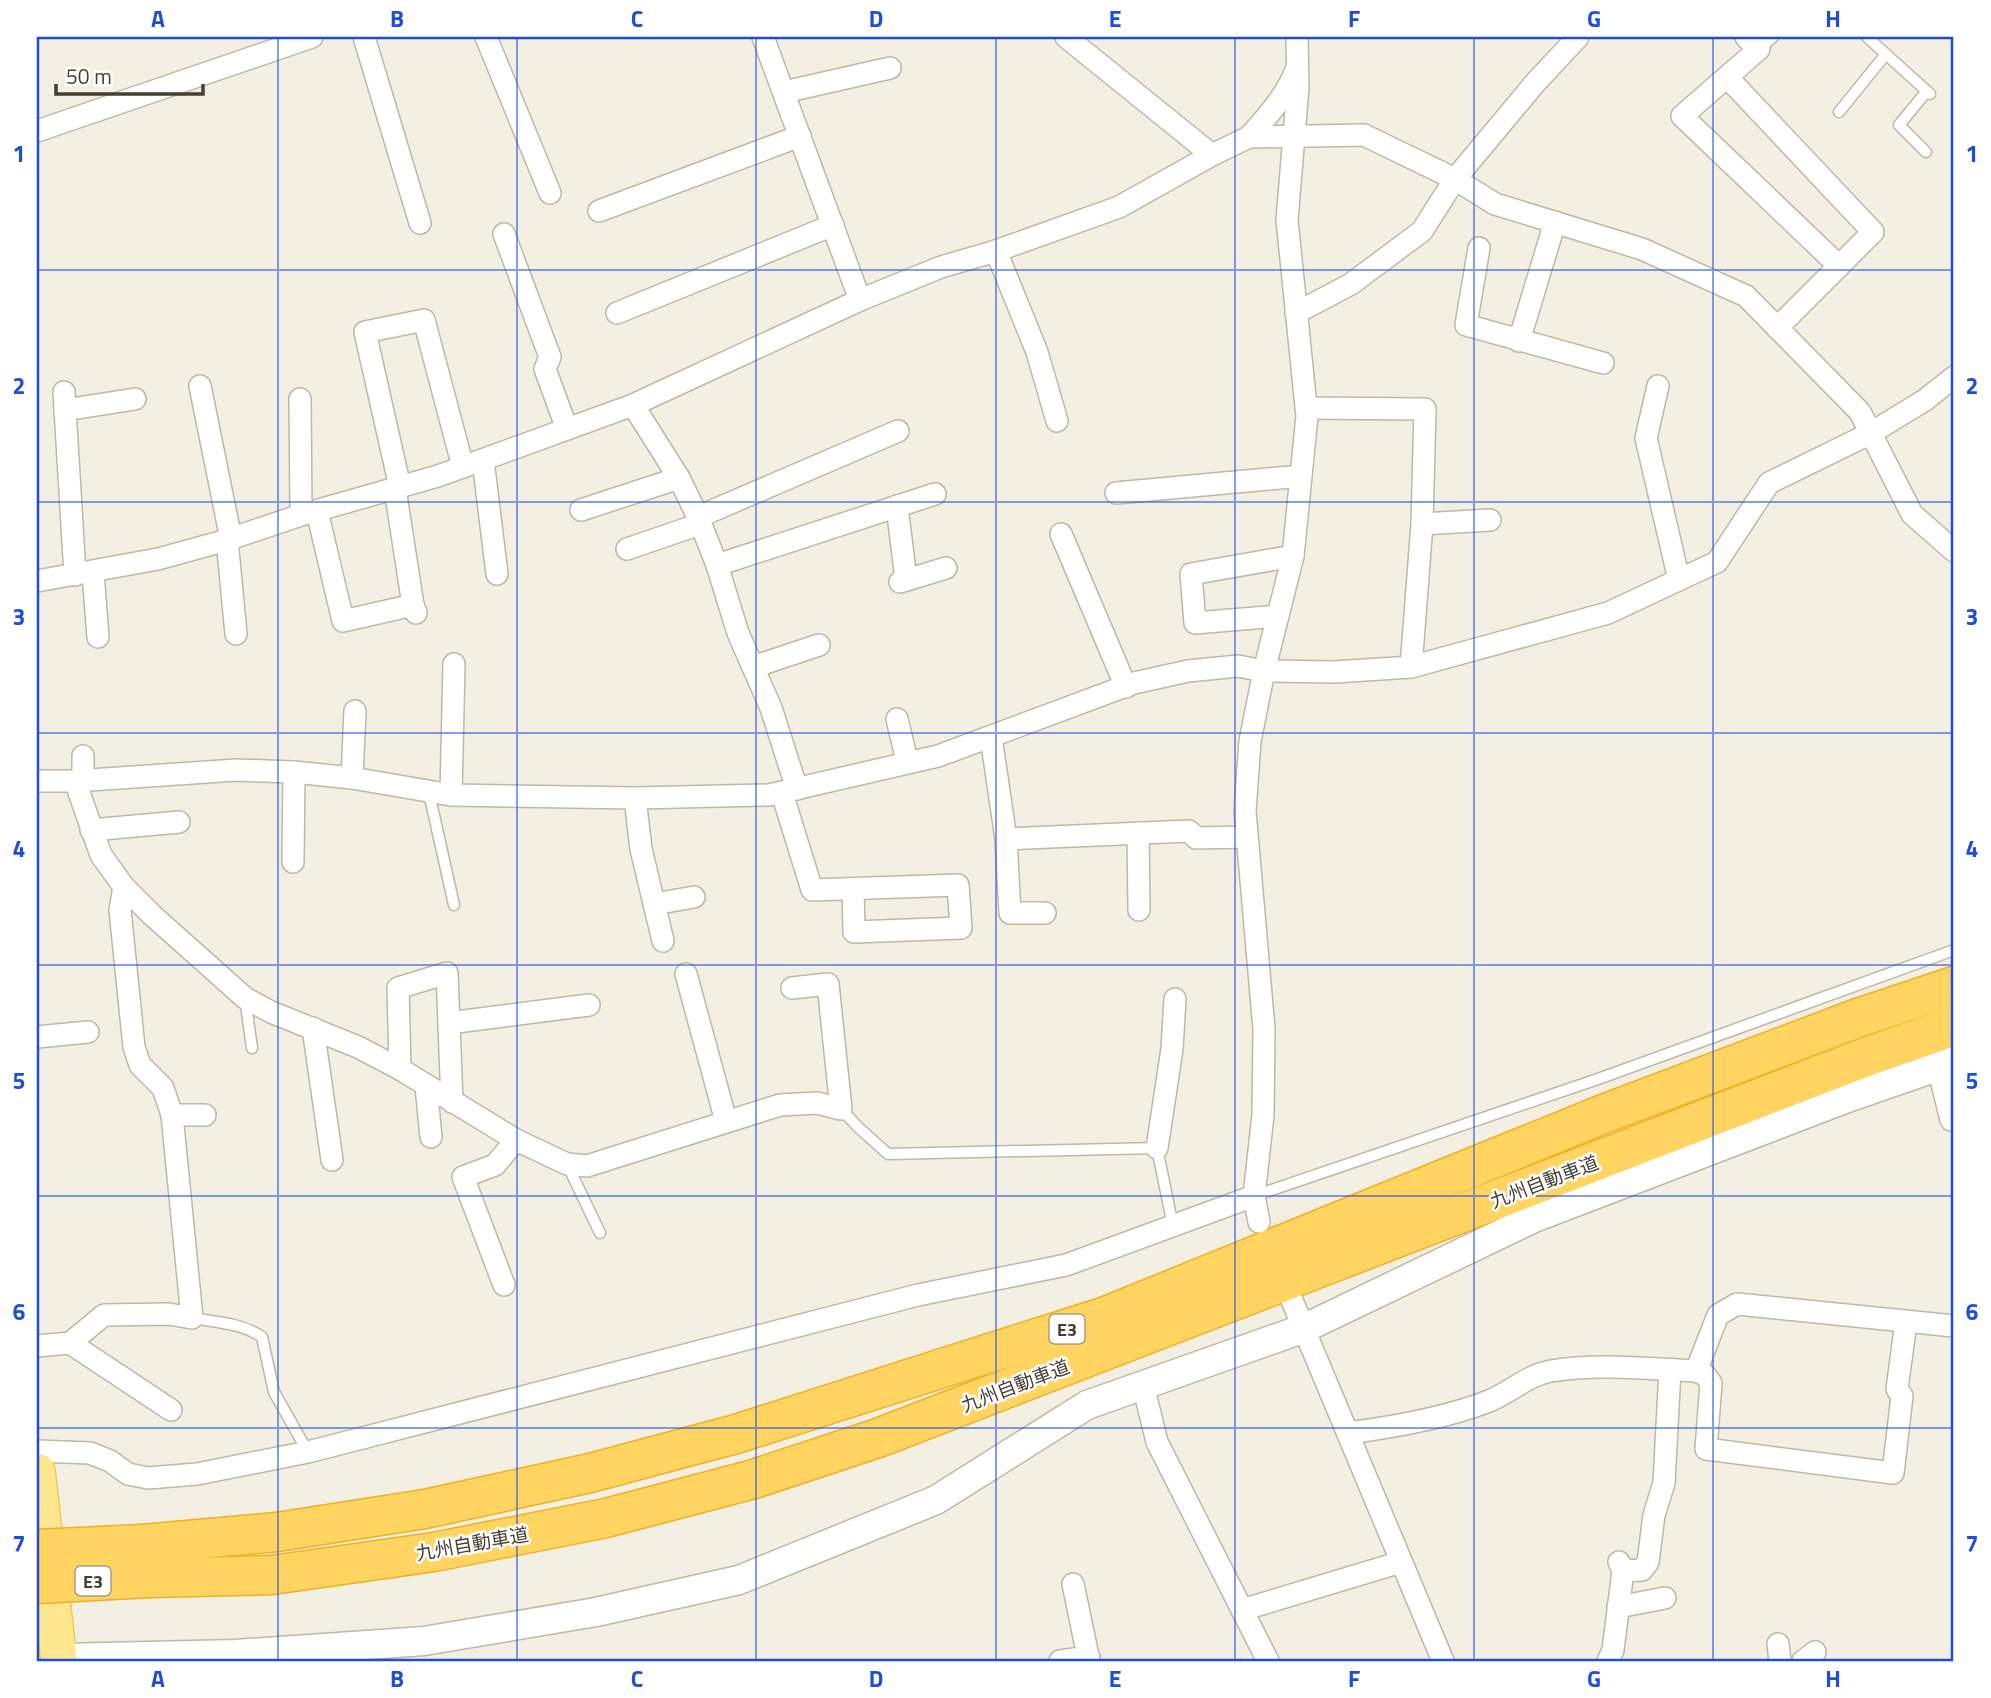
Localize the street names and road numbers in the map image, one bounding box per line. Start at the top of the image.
street label: 九州自動車道 [1486,1147,1602,1215]
road number: E3 [1050,1314,1084,1344]
street label: 九州自動車道 [957,1351,1073,1419]
street label: 九州自動車道 [413,1519,531,1567]
road number: E3 [76,1566,110,1596]

